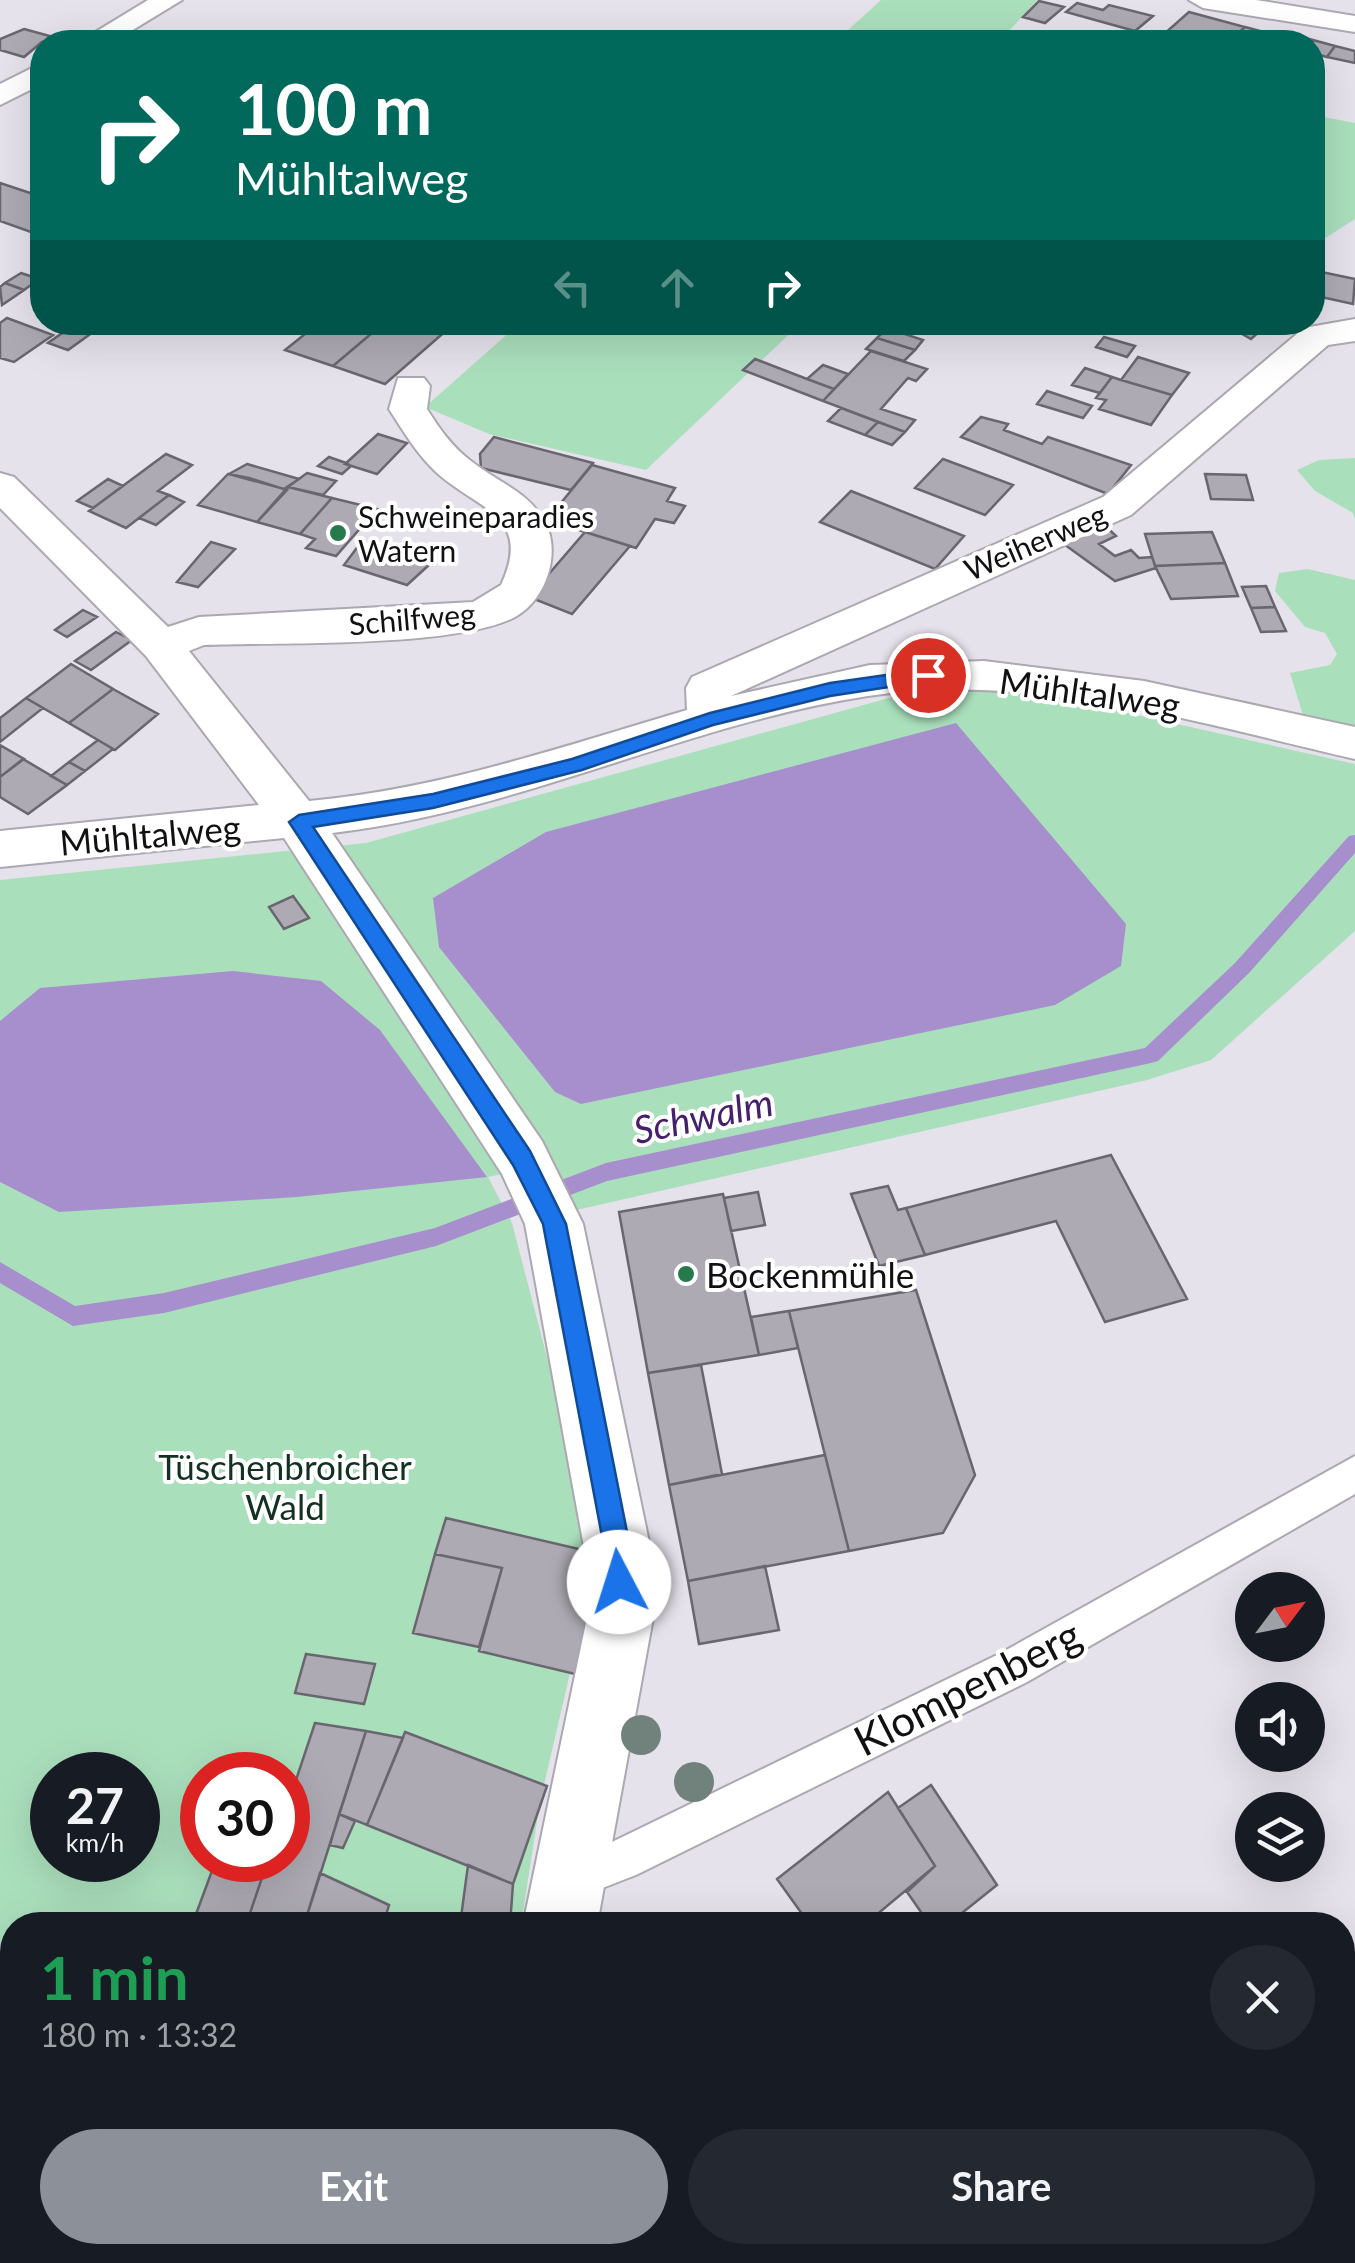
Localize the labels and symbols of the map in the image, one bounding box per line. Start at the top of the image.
street label: Weiherweg [959,495,1111,587]
place label: Schweineparadies Watern [358,498,594,568]
marker: Schweineparadies Watern [327,522,349,544]
street label: Schilfweg [347,595,477,641]
pin [886,633,971,718]
street label: Mühltalweg [997,659,1183,725]
street label: Mühltalweg [58,805,242,863]
water label: Schwalm [629,1078,777,1152]
place label: Bockenmühle [706,1253,914,1295]
marker: Bockenmühle [675,1263,697,1285]
park label: Tüschenbroicher Wald [158,1445,412,1527]
position arrow [567,1530,671,1634]
north arrow [1235,1572,1325,1662]
street label: Klompenberg [845,1609,1089,1765]
speed limit sign: 30 [180,1752,310,1882]

